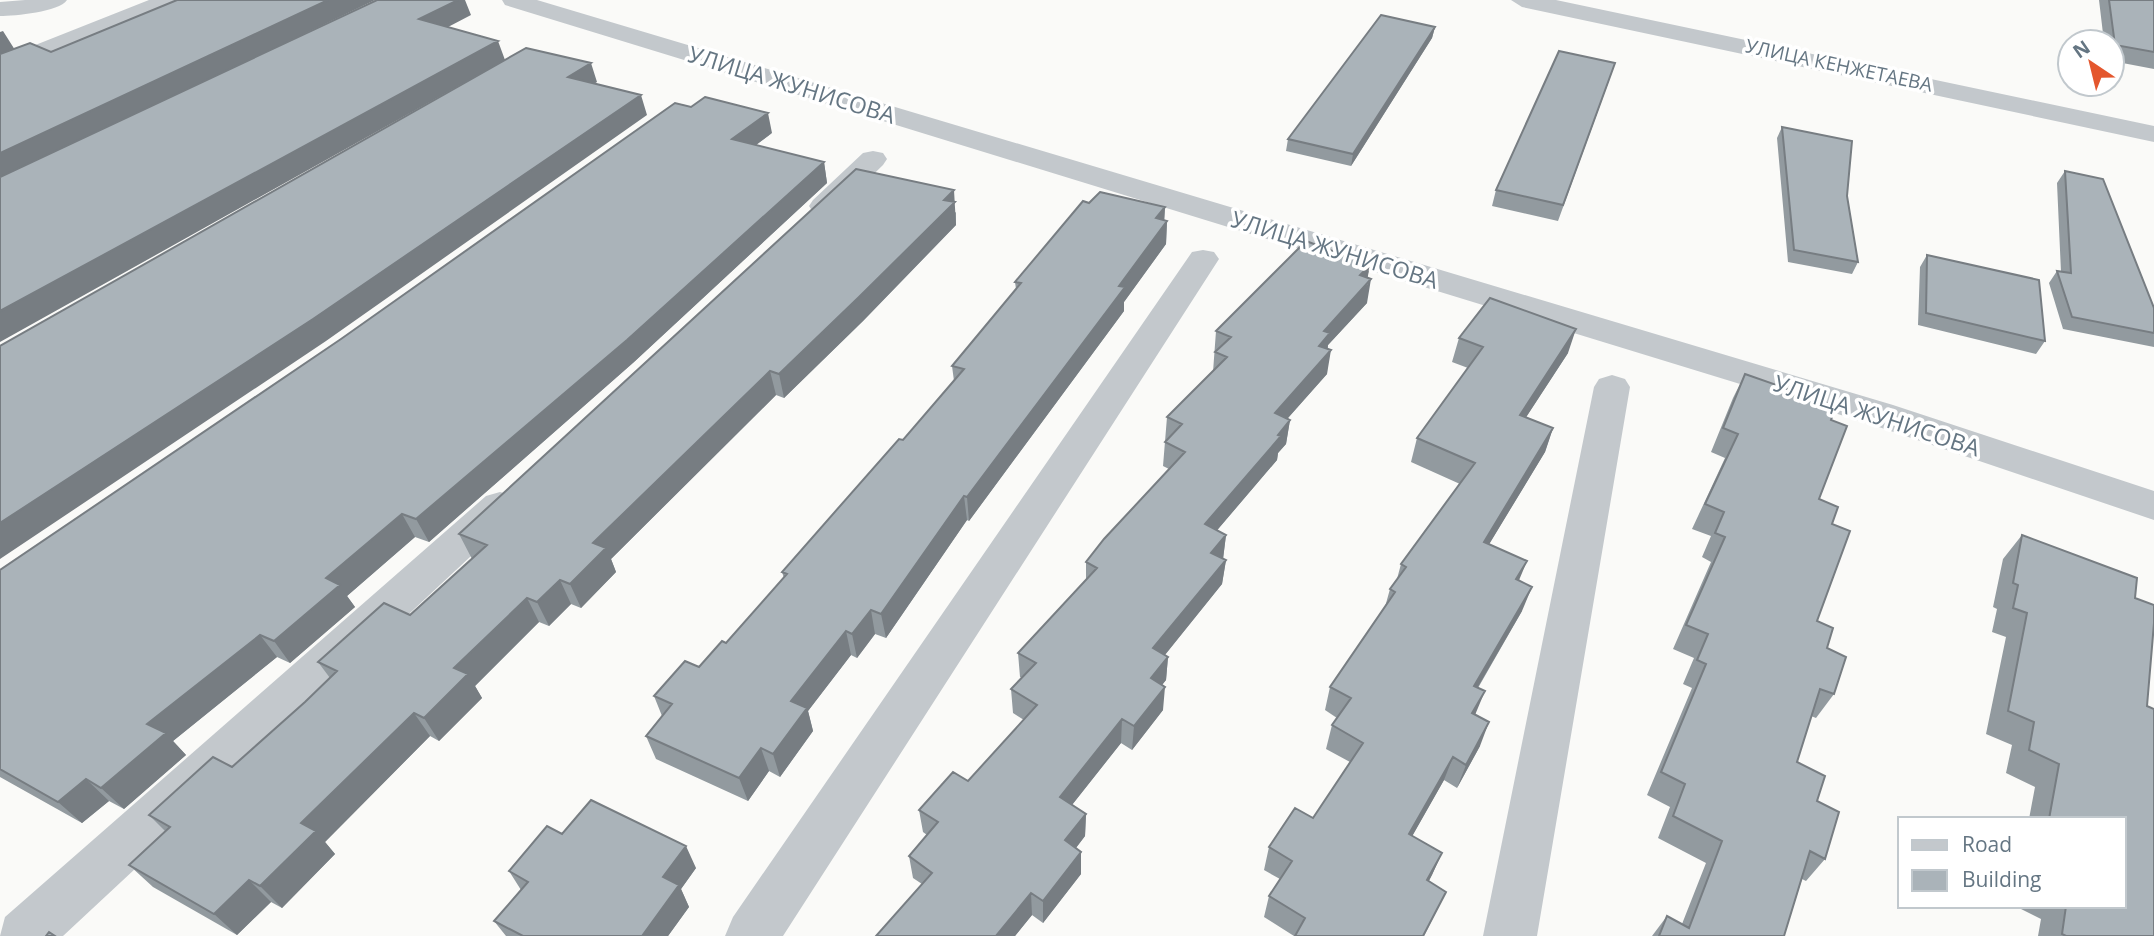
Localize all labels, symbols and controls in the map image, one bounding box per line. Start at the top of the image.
north arrow [2056,28,2126,98]
street label: УЛИЦА КЕНЖЕТАЕВА [1743,32,1935,98]
text: N [2067,34,2095,64]
street label: УЛИЦА ЖУНИСОВА [684,37,900,131]
street label: УЛИЦА ЖУНИСОВА [1227,202,1443,296]
street label: УЛИЦА ЖУНИСОВА [1770,367,1985,464]
legend [1898,817,2126,908]
text: Road [1962,830,2012,858]
text: Building [1962,865,2041,893]

